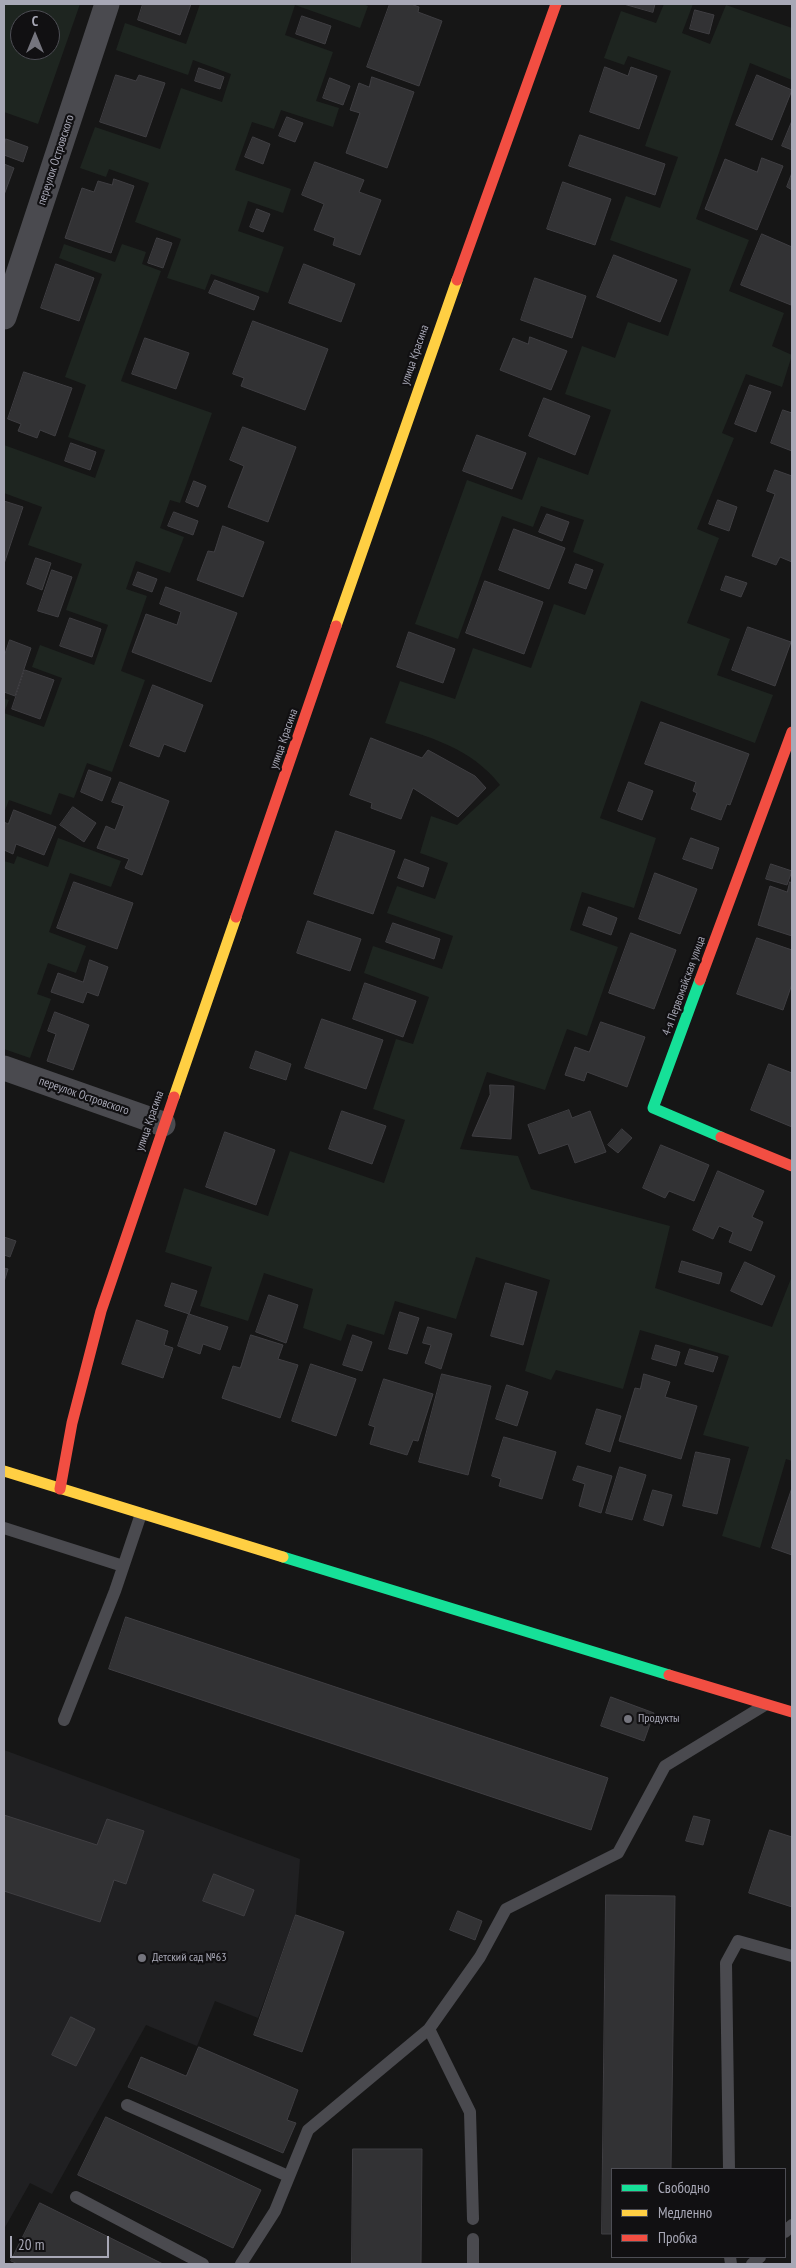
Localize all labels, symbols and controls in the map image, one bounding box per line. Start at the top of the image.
north arrow [10,10,60,60]
text: С [32,12,38,30]
street label: переулок Островского [35,113,77,207]
street label: улица Красина [398,323,432,387]
street label: улица Красина [267,707,301,771]
street label: 4-я Первомайская улица [659,934,709,1038]
street label: переулок Островского [37,1074,131,1118]
street label: улица Красина [133,1089,167,1153]
place label: Продукты [638,1712,679,1726]
marker: Продукты [622,1713,634,1725]
place label: Детский сад №63 [152,1951,227,1965]
marker: Детский сад №63 [136,1952,148,1964]
legend [611,2168,786,2258]
text: Свободно [658,2178,710,2197]
text: Медленно [658,2203,712,2222]
scale bar [12,2226,111,2258]
text: Пробка [658,2228,697,2247]
text: 20 m [18,2235,44,2254]

